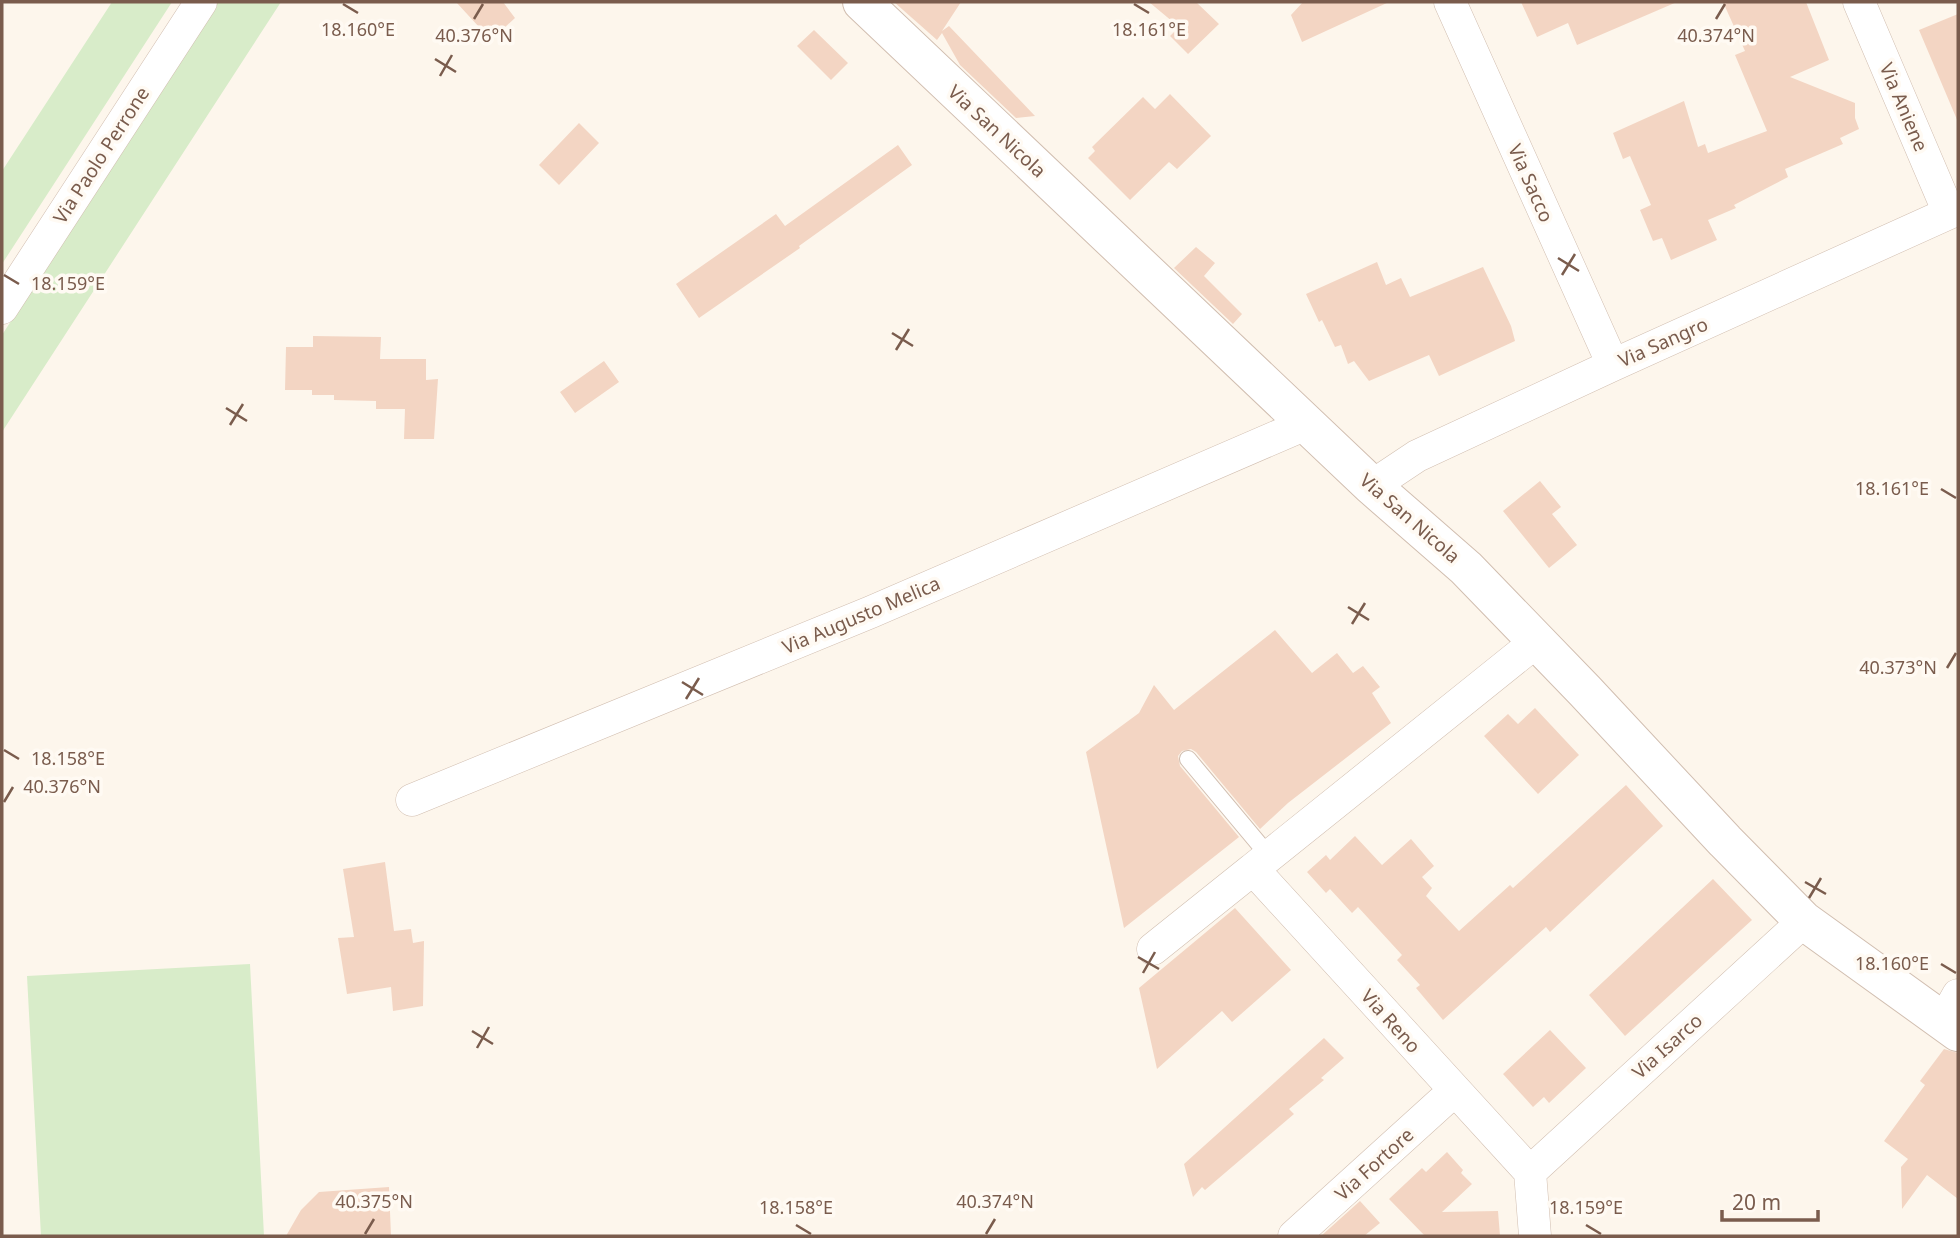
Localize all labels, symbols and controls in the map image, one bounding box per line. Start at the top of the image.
text: 18.160°E [321,17,395,41]
text: 18.161°E [1112,17,1186,41]
text: 40.376°N [435,23,513,47]
text: 40.374°N [1677,23,1755,47]
street label: Via Aniene [1874,59,1934,155]
street label: Via San Nicola [942,79,1052,183]
street label: Via Paolo Perrone [47,82,155,228]
street label: Via Sacco [1502,140,1560,226]
text: 18.159°E [31,271,105,295]
street label: Via Sangro [1614,311,1712,373]
street label: Via San Nicola [1354,467,1466,569]
text: 18.161°E [1855,476,1929,500]
street label: Via Augusto Melica [778,570,944,660]
text: 40.373°N [1859,655,1937,679]
text: 18.158°E [31,746,105,770]
text: 40.376°N [23,774,101,798]
text: 18.160°E [1855,951,1929,975]
street label: Via Reno [1355,983,1427,1059]
street label: Via Isarco [1626,1008,1708,1084]
street label: Via Fortore [1329,1122,1419,1206]
scale bar [1722,1178,1818,1222]
text: 20 m [1732,1188,1781,1216]
text: 40.375°N [335,1189,413,1213]
text: 40.374°N [956,1189,1034,1213]
text: 18.158°E [759,1195,833,1219]
text: 18.159°E [1549,1195,1623,1219]

